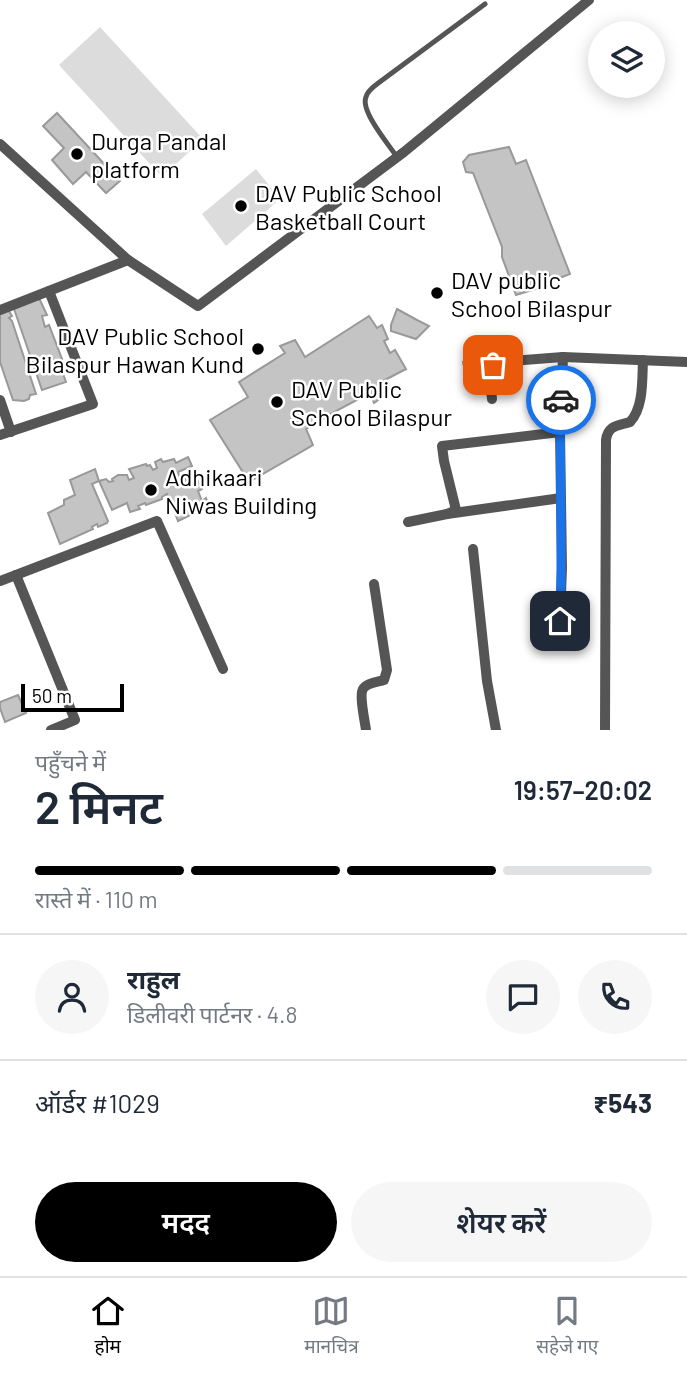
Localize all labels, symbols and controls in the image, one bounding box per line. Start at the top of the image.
map controls [588,21,665,98]
button: layers [588,21,665,98]
place label: Durga Pandal platform [91,126,227,183]
marker: Durga Pandal platform [69,146,85,162]
place label: DAV Public School Basketball Court [255,178,442,235]
marker: DAV Public School Basketball Court [233,198,249,214]
place label: DAV public School Bilaspur [451,265,612,322]
marker: DAV public School Bilaspur [429,285,445,301]
place label: DAV Public School Bilaspur Hawan Kund [26,321,244,378]
pin [463,335,523,395]
marker: DAV Public School Bilaspur Hawan Kund [250,341,266,357]
icon: bag [474,346,512,384]
courier [526,365,596,435]
place label: DAV Public School Bilaspur [291,374,452,431]
icon: car [542,381,580,419]
marker: DAV Public School Bilaspur [269,394,285,410]
place label: Adhikaari Niwas Building [165,462,317,519]
marker: Adhikaari Niwas Building [143,482,159,498]
pin [530,591,590,651]
icon: home [541,602,579,640]
scale bar [21,681,124,713]
text: 50 m [32,684,72,707]
text: पहुँचने में [35,748,106,776]
text: 19:57–20:02 [514,774,652,805]
text: 2 मिनट [35,778,163,833]
text: रास्ते में · 110 m [35,885,158,913]
button: person [35,960,109,1034]
button: chat [486,960,560,1034]
button: phone [578,960,652,1034]
text: राहुल [127,963,180,994]
text: डिलीवरी पार्टनर · 4.8 [127,1000,297,1028]
text: ऑर्डर #1029 [35,1087,160,1118]
text: ₹543 [593,1087,652,1118]
button: मदद [35,1182,337,1262]
button: शेयर करें [351,1182,652,1262]
tab: होम [89,1292,127,1361]
tab: मानचित्र [304,1292,359,1361]
tab: सहेजे गए [536,1292,598,1361]

